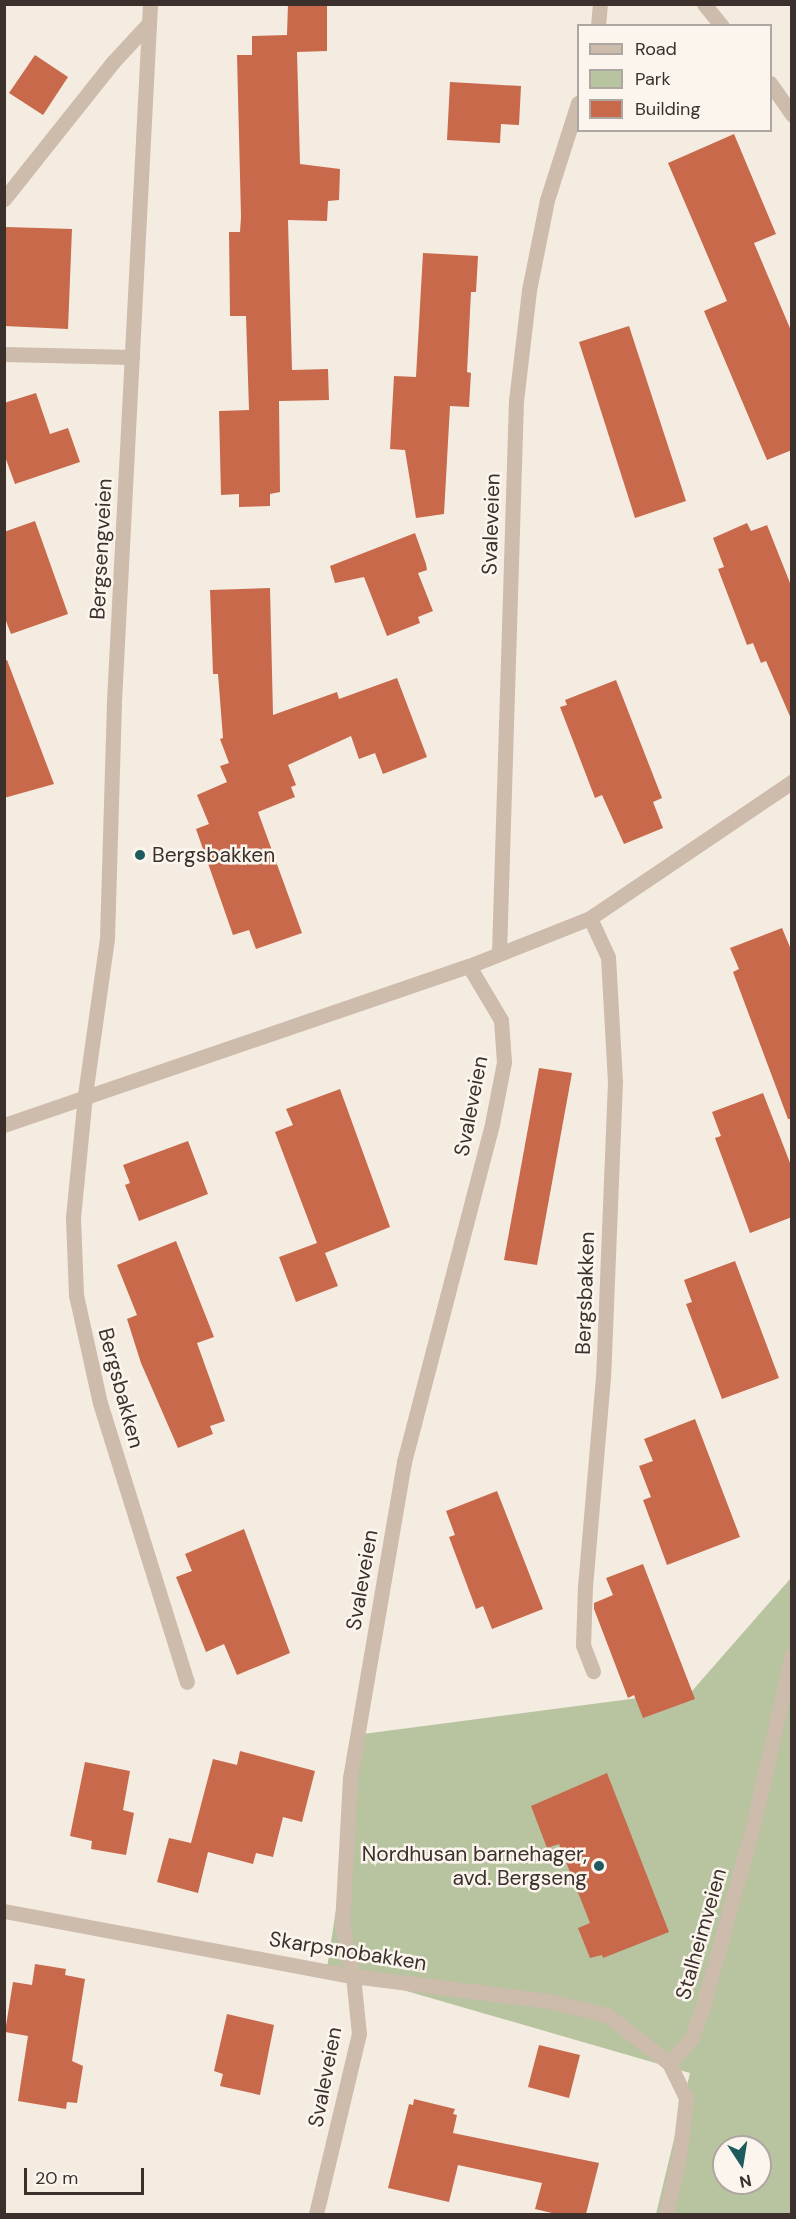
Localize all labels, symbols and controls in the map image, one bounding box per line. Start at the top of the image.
legend [577,24,772,132]
text: Road [635,37,677,61]
text: Park [635,67,671,91]
text: Building [635,97,700,121]
street label: Svaleveien [477,473,505,575]
street label: Bergsengveien [85,478,117,620]
place label: Bergsbakken [152,842,275,868]
marker: Bergsbakken [133,848,147,862]
street label: Svaleveien [449,1054,493,1158]
street label: Bergsbakken [570,1231,600,1355]
street label: Bergsbakken [93,1325,149,1451]
street label: Svaleveien [341,1528,383,1632]
place label: Nordhusan barnehager, avd. Bergseng [362,1841,587,1891]
marker: Nordhusan barnehager, avd. Bergseng [592,1859,606,1873]
street label: Stalheimveien [670,1865,732,2003]
street label: Skarpsnobakken [267,1926,429,1976]
street label: Svaleveien [303,2025,347,2129]
north arrow [712,2135,772,2195]
scale bar [27,2156,147,2194]
text: 20 m [35,2166,78,2190]
text: N [738,2170,753,2193]

